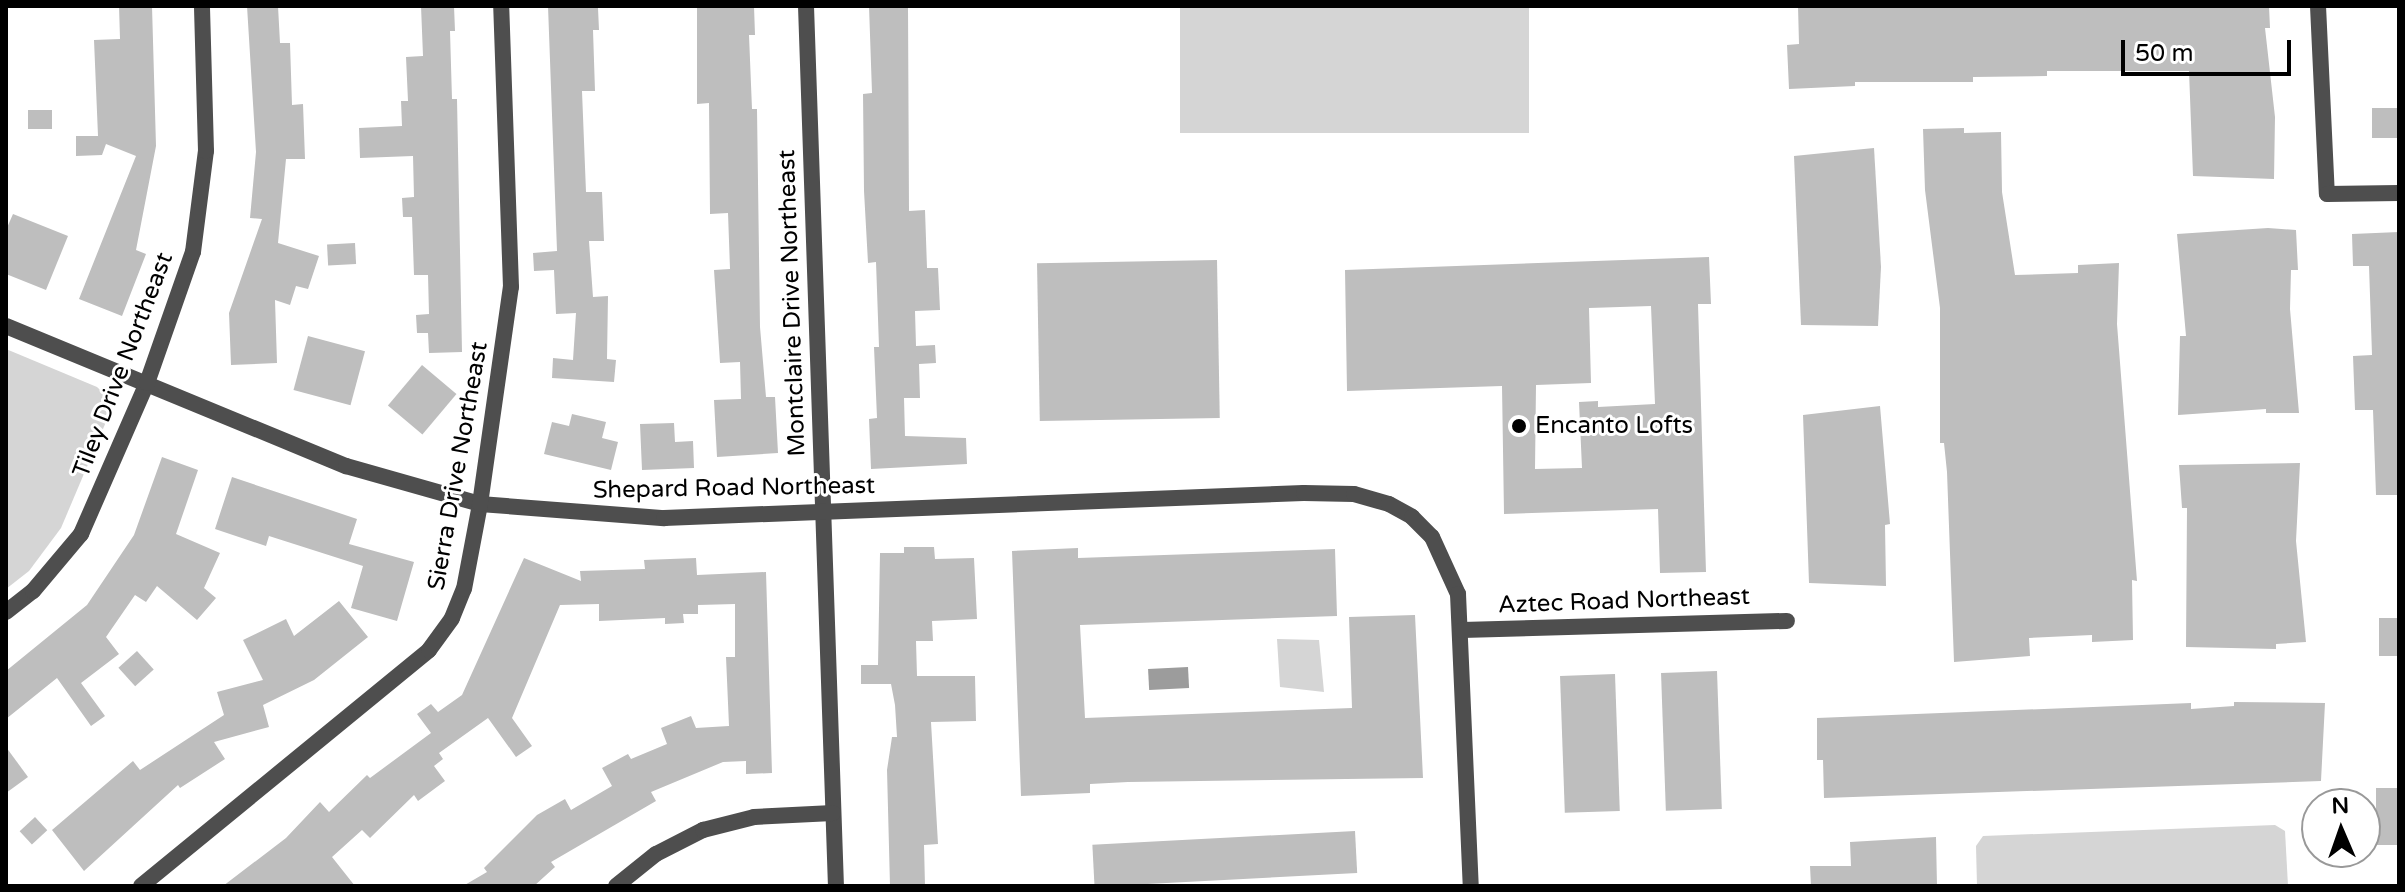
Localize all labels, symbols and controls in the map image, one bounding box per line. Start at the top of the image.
scale bar [2125,24,2295,74]
text: 50 m [2135,39,2193,68]
street label: Montclaire Drive Northeast [772,149,812,457]
street label: Tiley Drive Northeast [67,249,179,481]
street label: Sierra Drive Northeast [422,340,494,592]
place label: Encanto Lofts [1535,412,1693,440]
marker: Encanto Lofts [1510,417,1528,435]
street label: Shepard Road Northeast [593,471,875,505]
street label: Aztec Road Northeast [1497,582,1751,620]
north arrow [2301,788,2381,868]
text: N [2331,793,2350,819]

